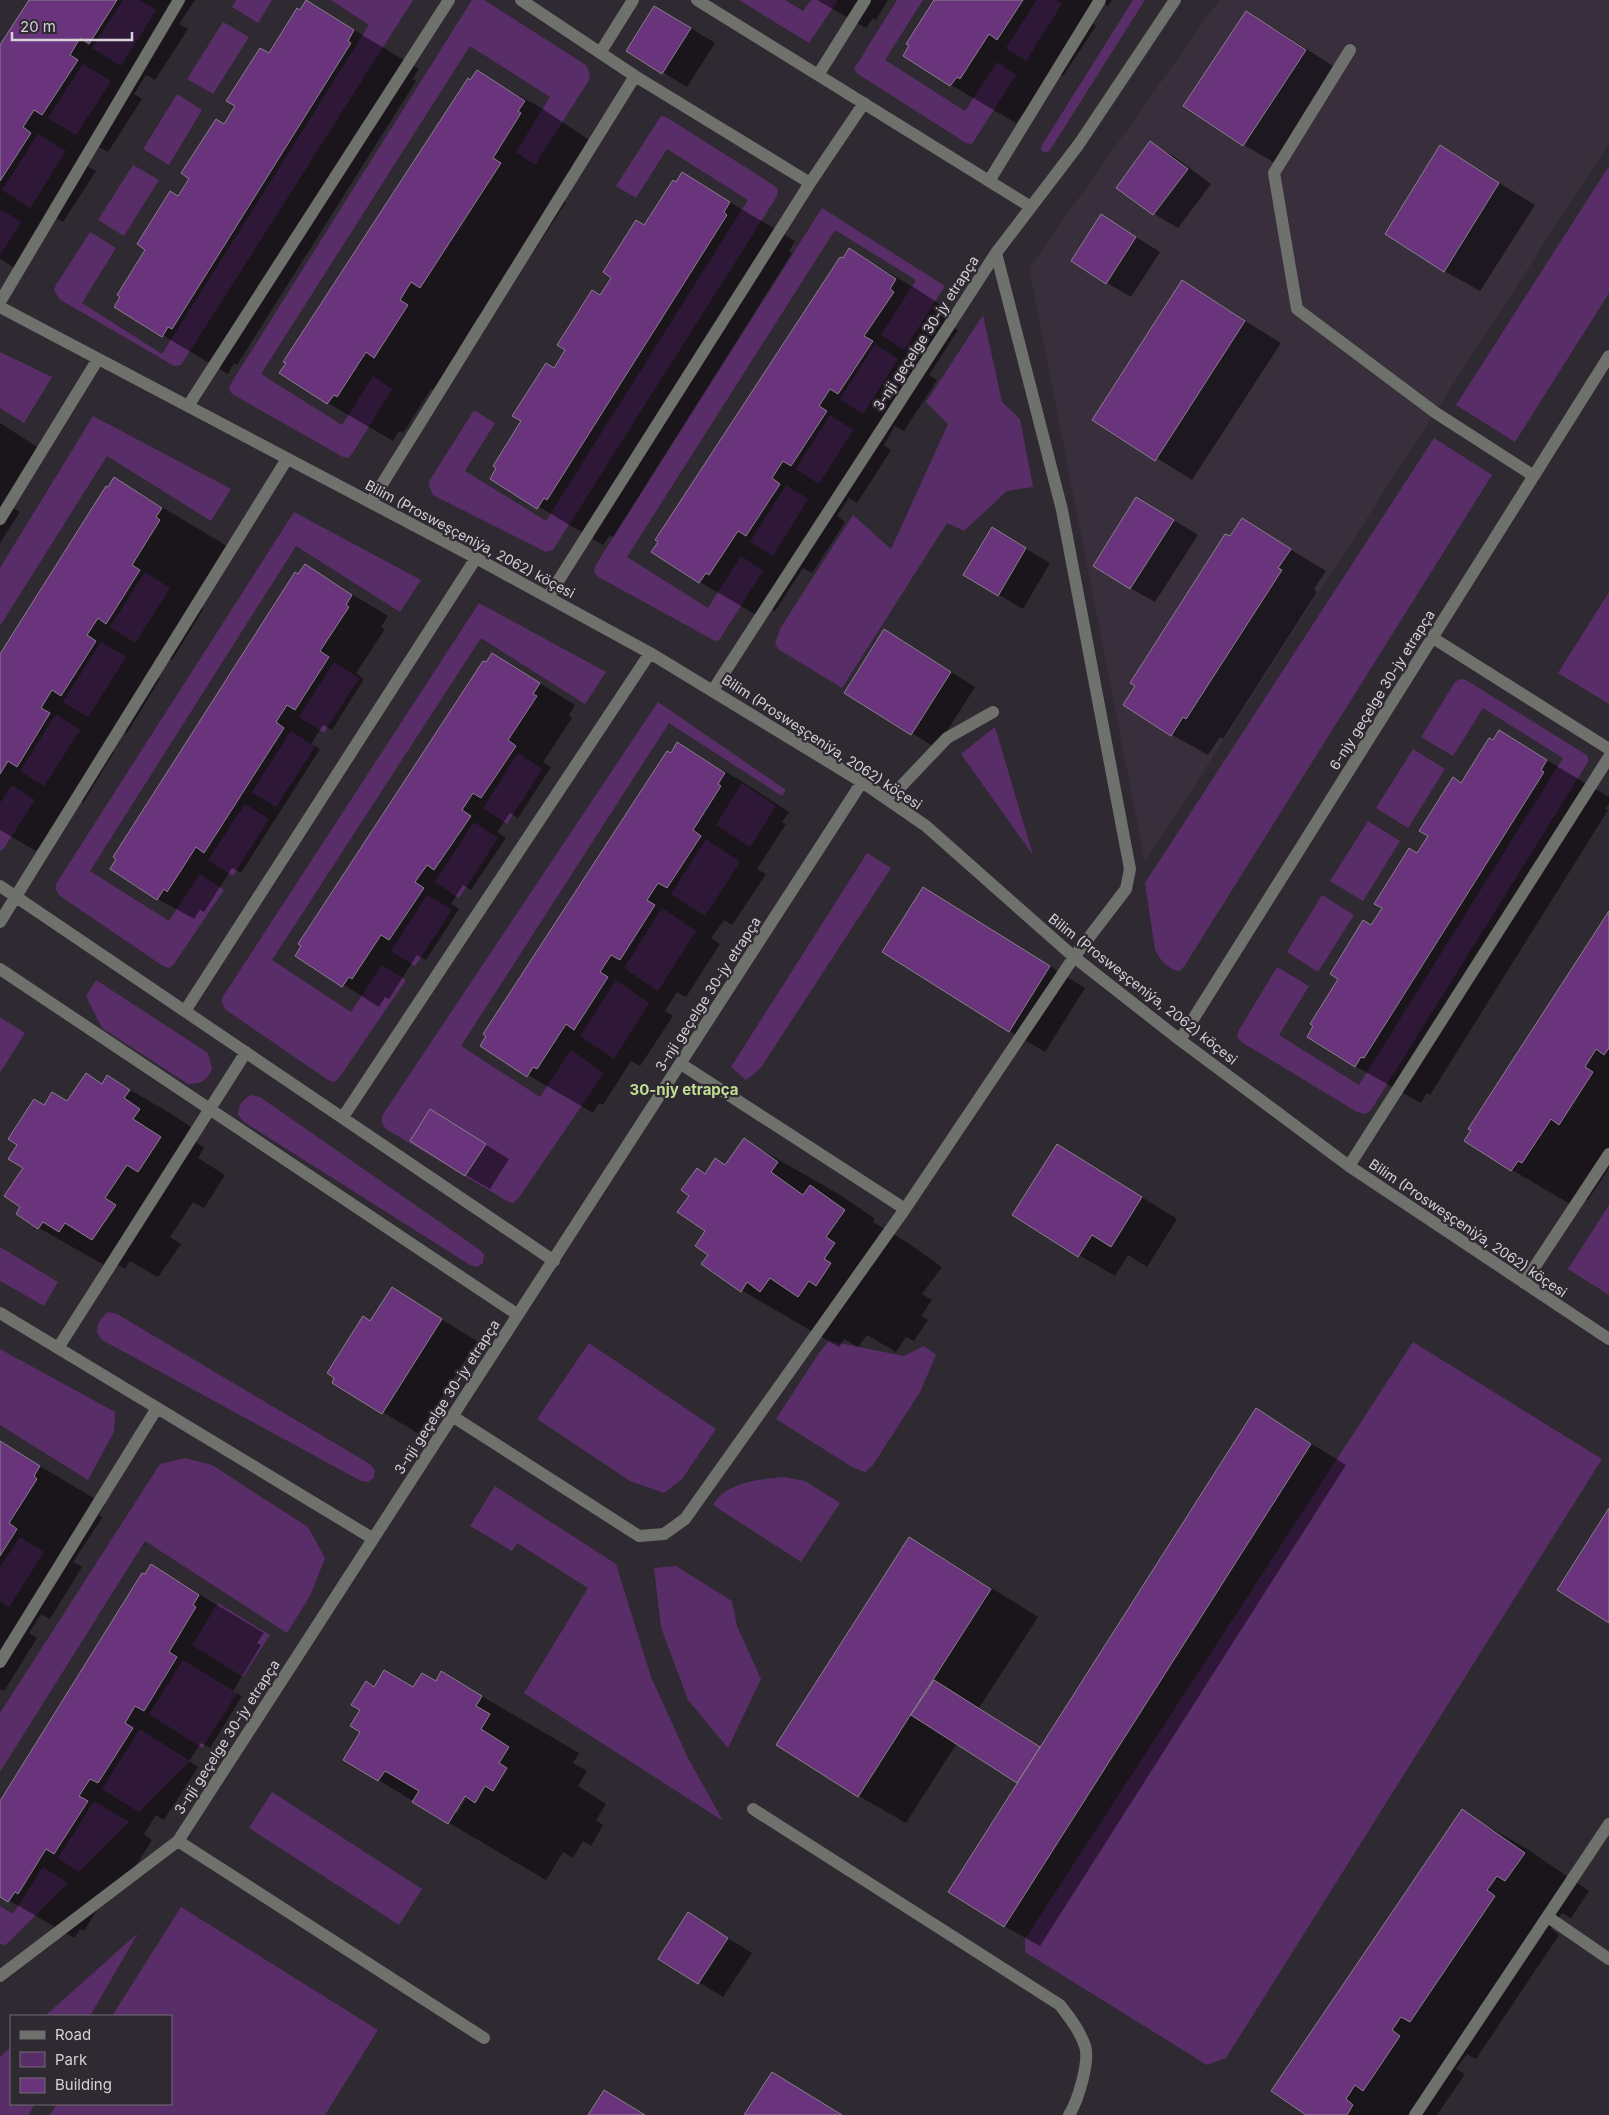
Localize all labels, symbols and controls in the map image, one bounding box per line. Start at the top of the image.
scale bar [12,10,132,42]
text: 20 m [20,17,56,36]
street label: 3-nji geçelge 30-jy etrapça [869,252,982,413]
street label: Bilim (Prosweşçeniýa, 2062) köçesi [363,476,578,601]
street label: 6-njy geçelge 30-jy etrapça [1325,607,1438,773]
street label: Bilim (Prosweşçeniýa, 2062) köçesi [719,670,925,813]
street label: Bilim (Prosweşçeniýa, 2062) köçesi [1046,910,1241,1068]
street label: 3-nji geçelge 30-jy etrapça [651,913,764,1074]
district label: 30-njy etrapça [630,1080,738,1099]
street label: Bilim (Prosweşçeniýa, 2062) köçesi [1366,1155,1570,1300]
street label: 3-nji geçelge 30-jy etrapça [390,1316,503,1477]
street label: 3-nji geçelge 30-jy etrapça [170,1656,283,1817]
legend [10,2015,172,2105]
text: Road [55,2025,91,2044]
text: Park [55,2050,88,2069]
text: Building [55,2075,112,2094]

